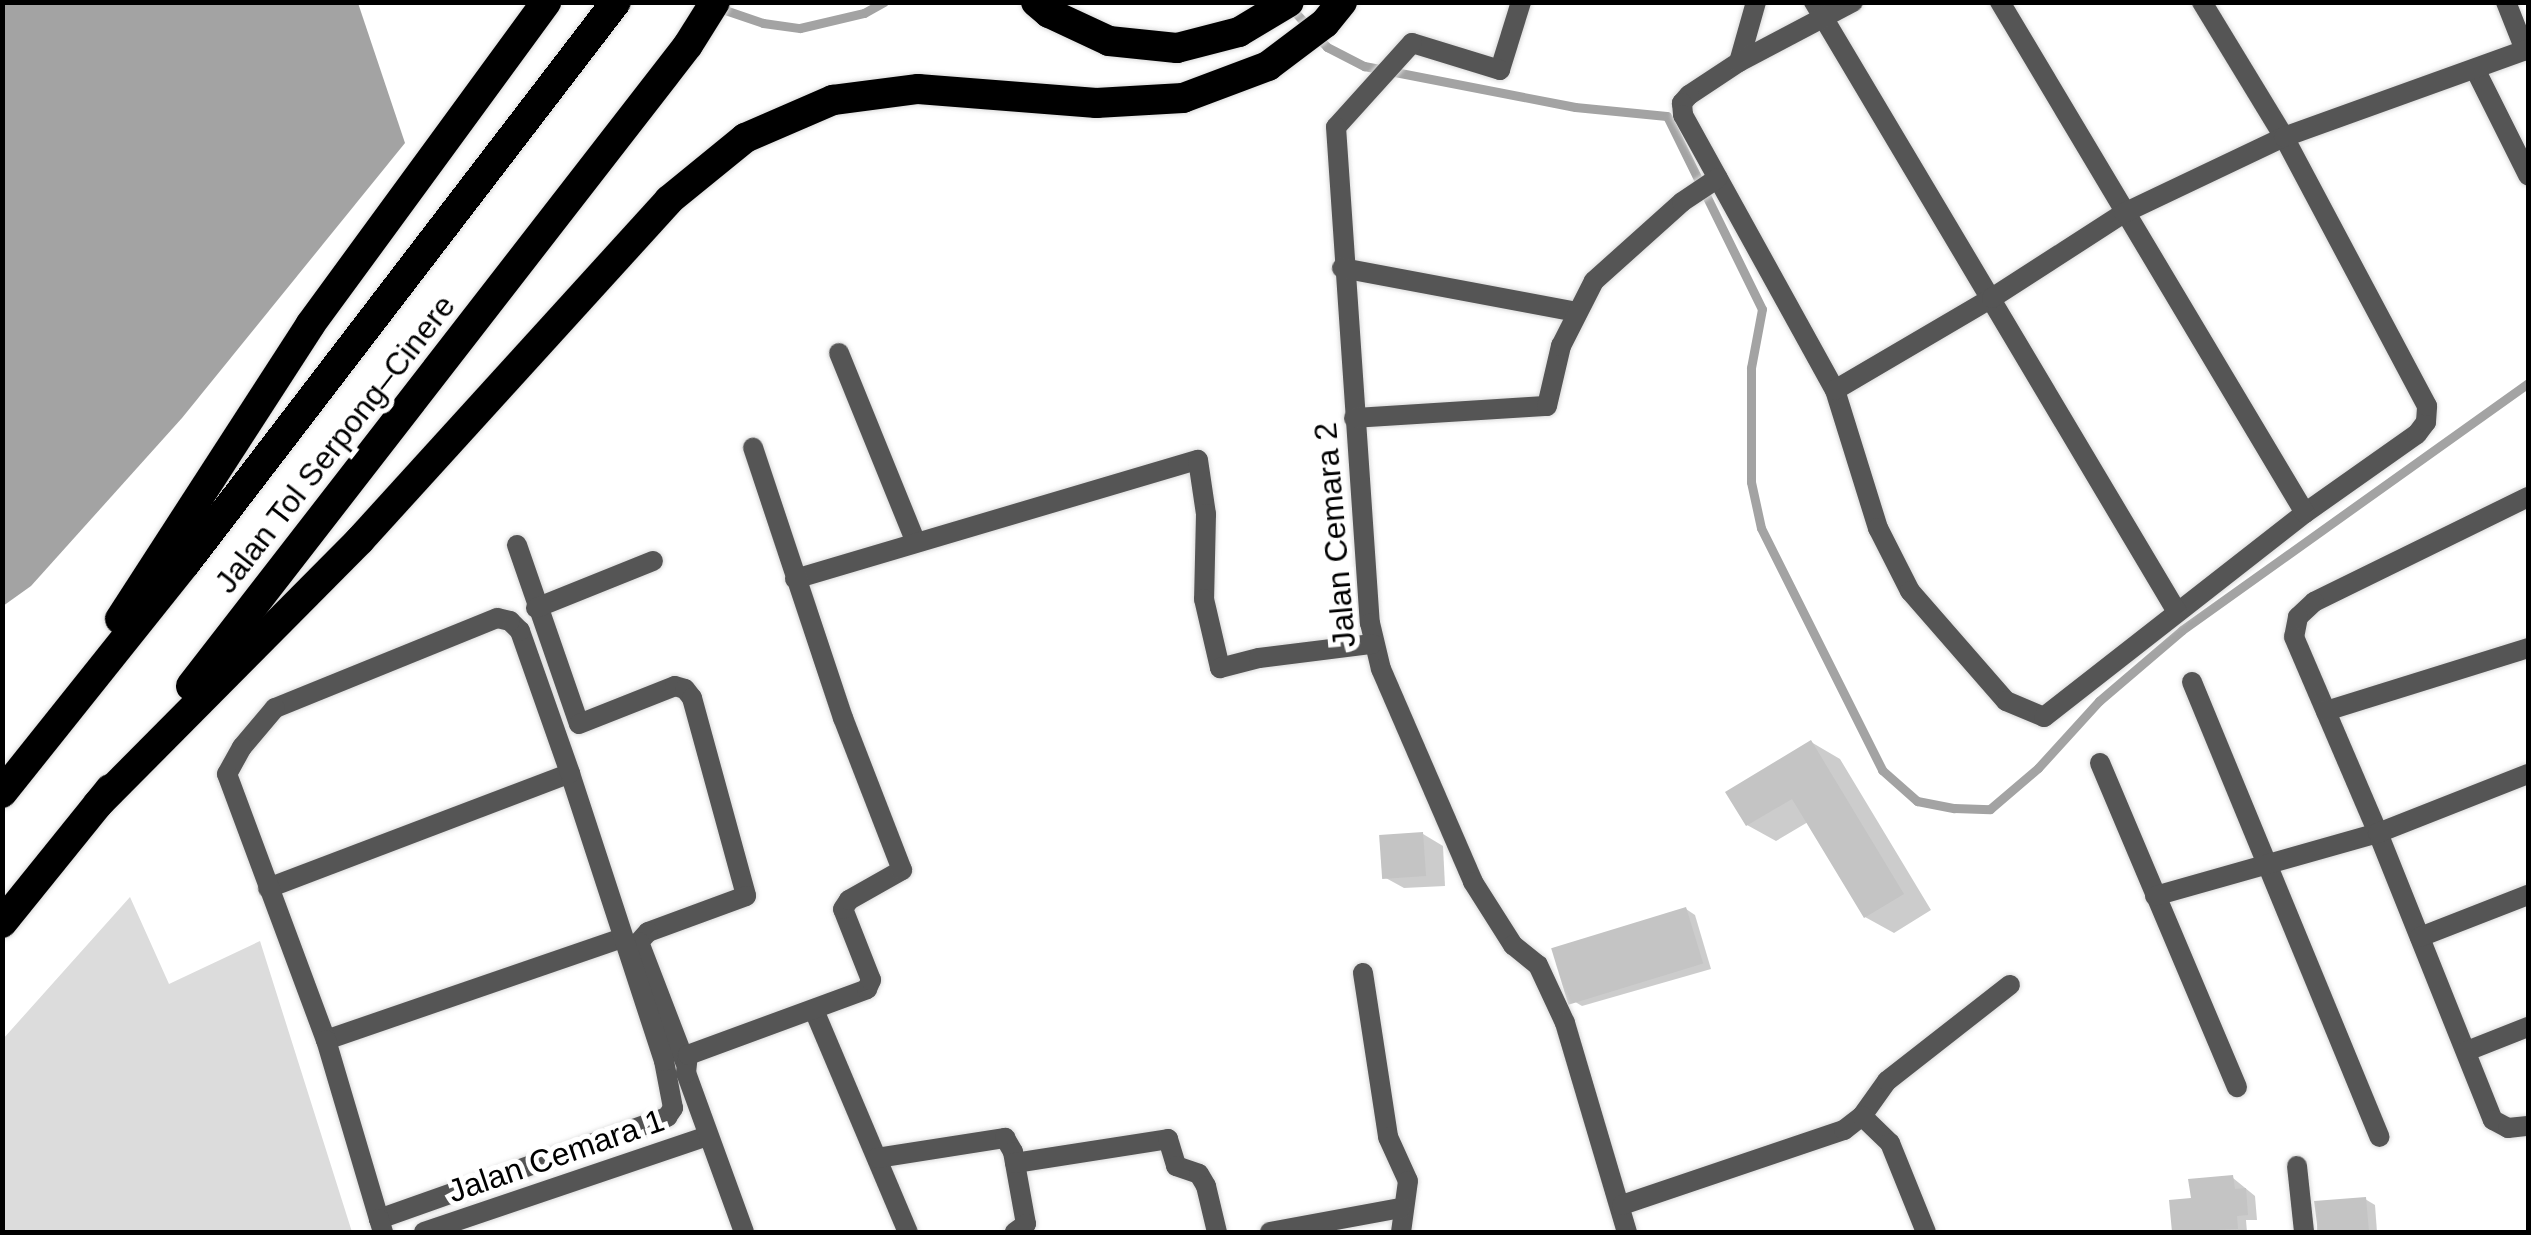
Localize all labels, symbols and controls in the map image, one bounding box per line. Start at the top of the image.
street label: Jalan Tol Serpong–Cinere [207,287,463,601]
street label: Jalan Cemara 2 [1306,421,1364,649]
street label: Jalan Cemara 1 [443,1101,669,1211]

